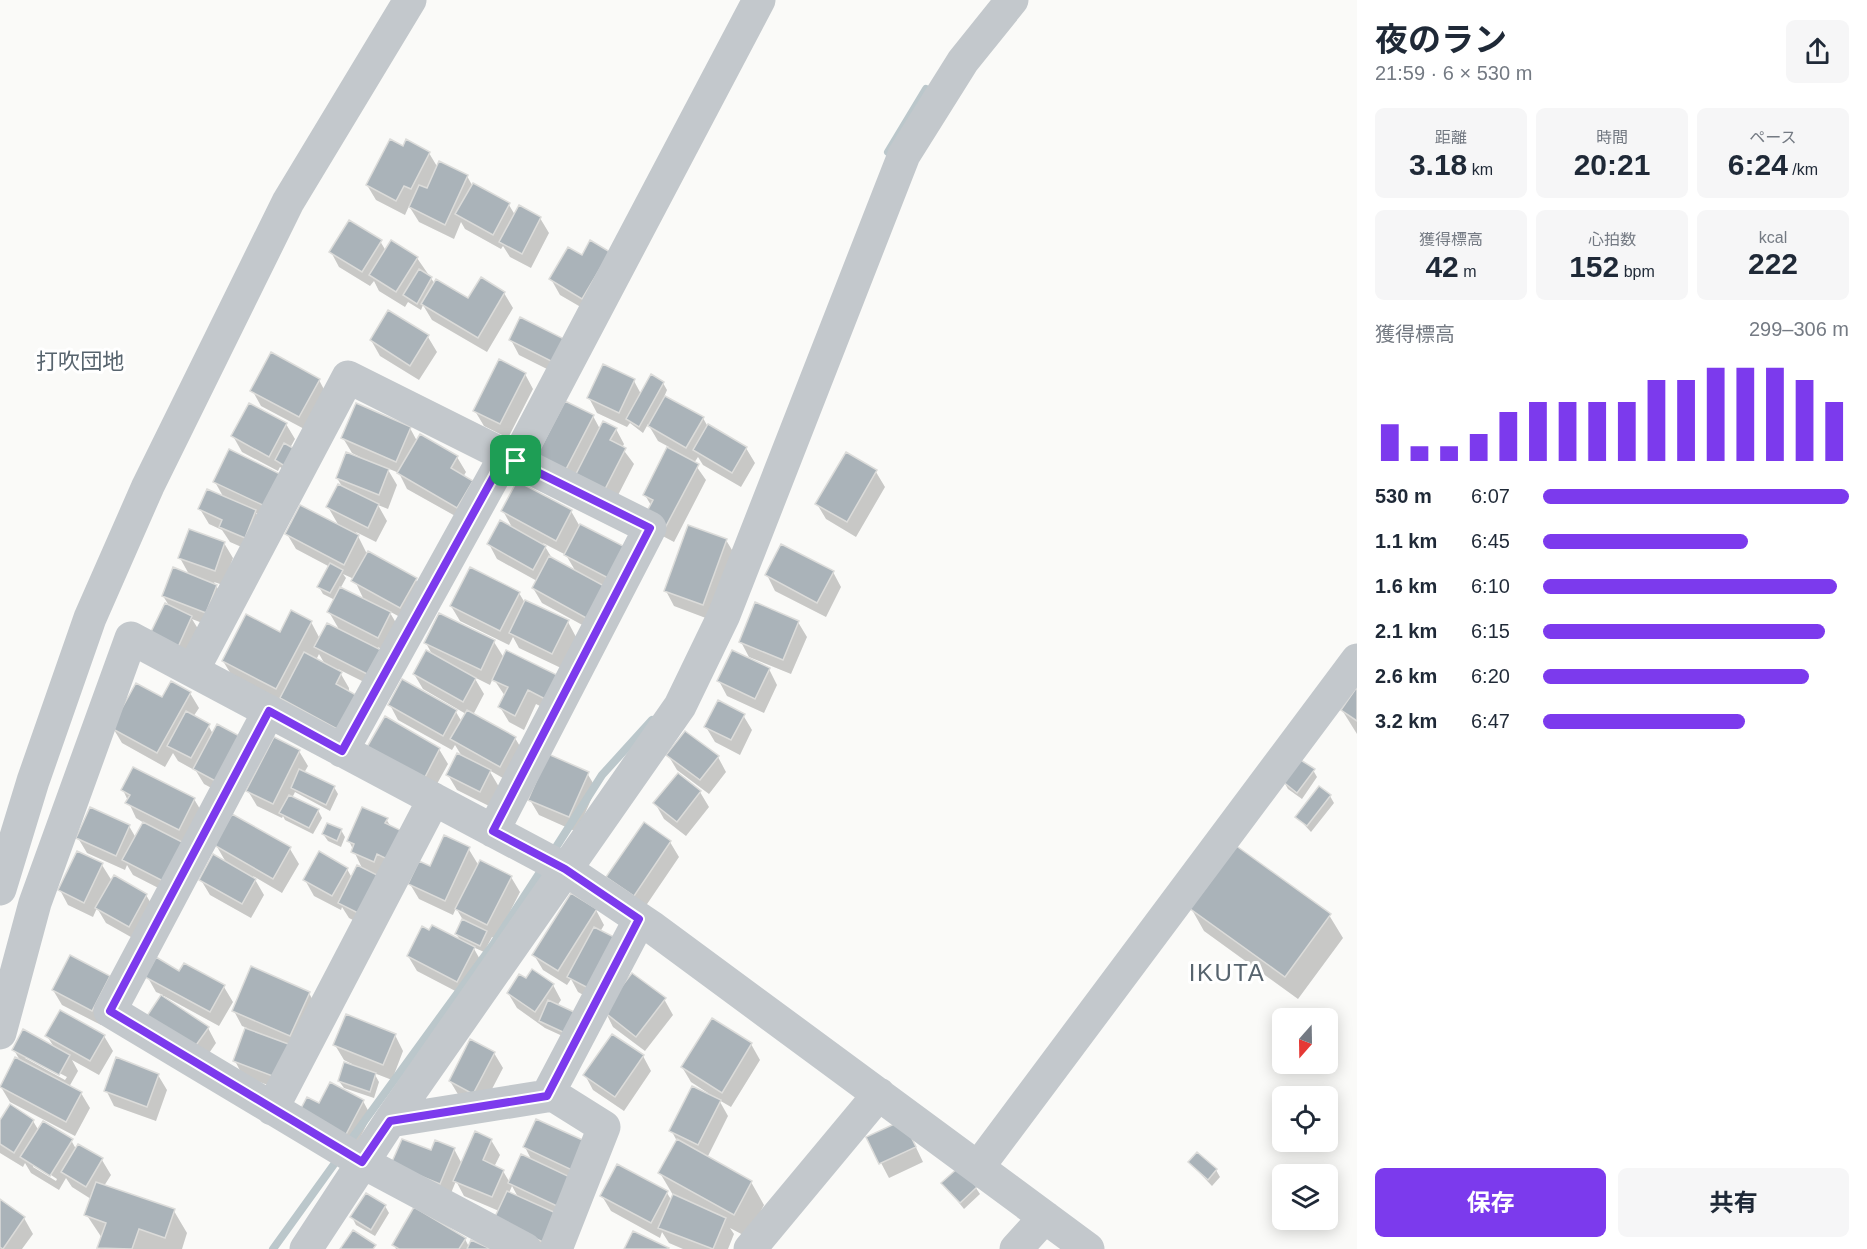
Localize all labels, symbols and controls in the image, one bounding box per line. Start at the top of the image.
button: share [1786,20,1849,83]
text: 夜のラン [1375,21,1507,58]
text: 21:59 · 6 × 530 m [1375,62,1532,84]
text: 距離 [1435,129,1467,146]
text: 時間 [1596,129,1628,146]
text: ペース [1749,129,1797,146]
text: 3.18 [1409,148,1467,181]
text: 20:21 [1574,148,1650,181]
text: 6:24 [1728,148,1788,181]
text: km [1467,161,1493,178]
text: /km [1788,161,1818,178]
text: kcal [1759,229,1787,246]
text: 獲得標高 [1419,231,1483,248]
text: 心拍数 [1588,231,1636,248]
text: 222 [1748,247,1798,280]
text: 42 [1425,250,1459,283]
text: 152 [1569,250,1619,283]
text: m [1459,263,1477,280]
text: bpm [1619,263,1655,280]
text: 299–306 m [1749,318,1849,340]
text: 獲得標高 [1375,323,1455,345]
district label: 打吹団地 [36,349,124,374]
pin [490,435,541,486]
icon: arrive [499,444,532,477]
text: 530 m [1375,485,1432,507]
text: 6:07 [1471,485,1510,507]
text: 1.1 km [1375,530,1437,552]
text: 6:45 [1471,530,1510,552]
text: 1.6 km [1375,575,1437,597]
text: 6:10 [1471,575,1510,597]
text: 2.1 km [1375,620,1437,642]
text: 6:15 [1471,620,1510,642]
text: 2.6 km [1375,665,1437,687]
text: 6:20 [1471,665,1510,687]
text: 3.2 km [1375,710,1437,732]
text: 6:47 [1471,710,1510,732]
district label: IKUTA [1189,959,1265,986]
north arrow [1272,1008,1338,1074]
map controls [1272,1008,1338,1230]
button: locate [1272,1086,1338,1152]
button: layers [1272,1164,1338,1230]
button: 保存 [1375,1168,1606,1237]
button: 共有 [1618,1168,1849,1237]

